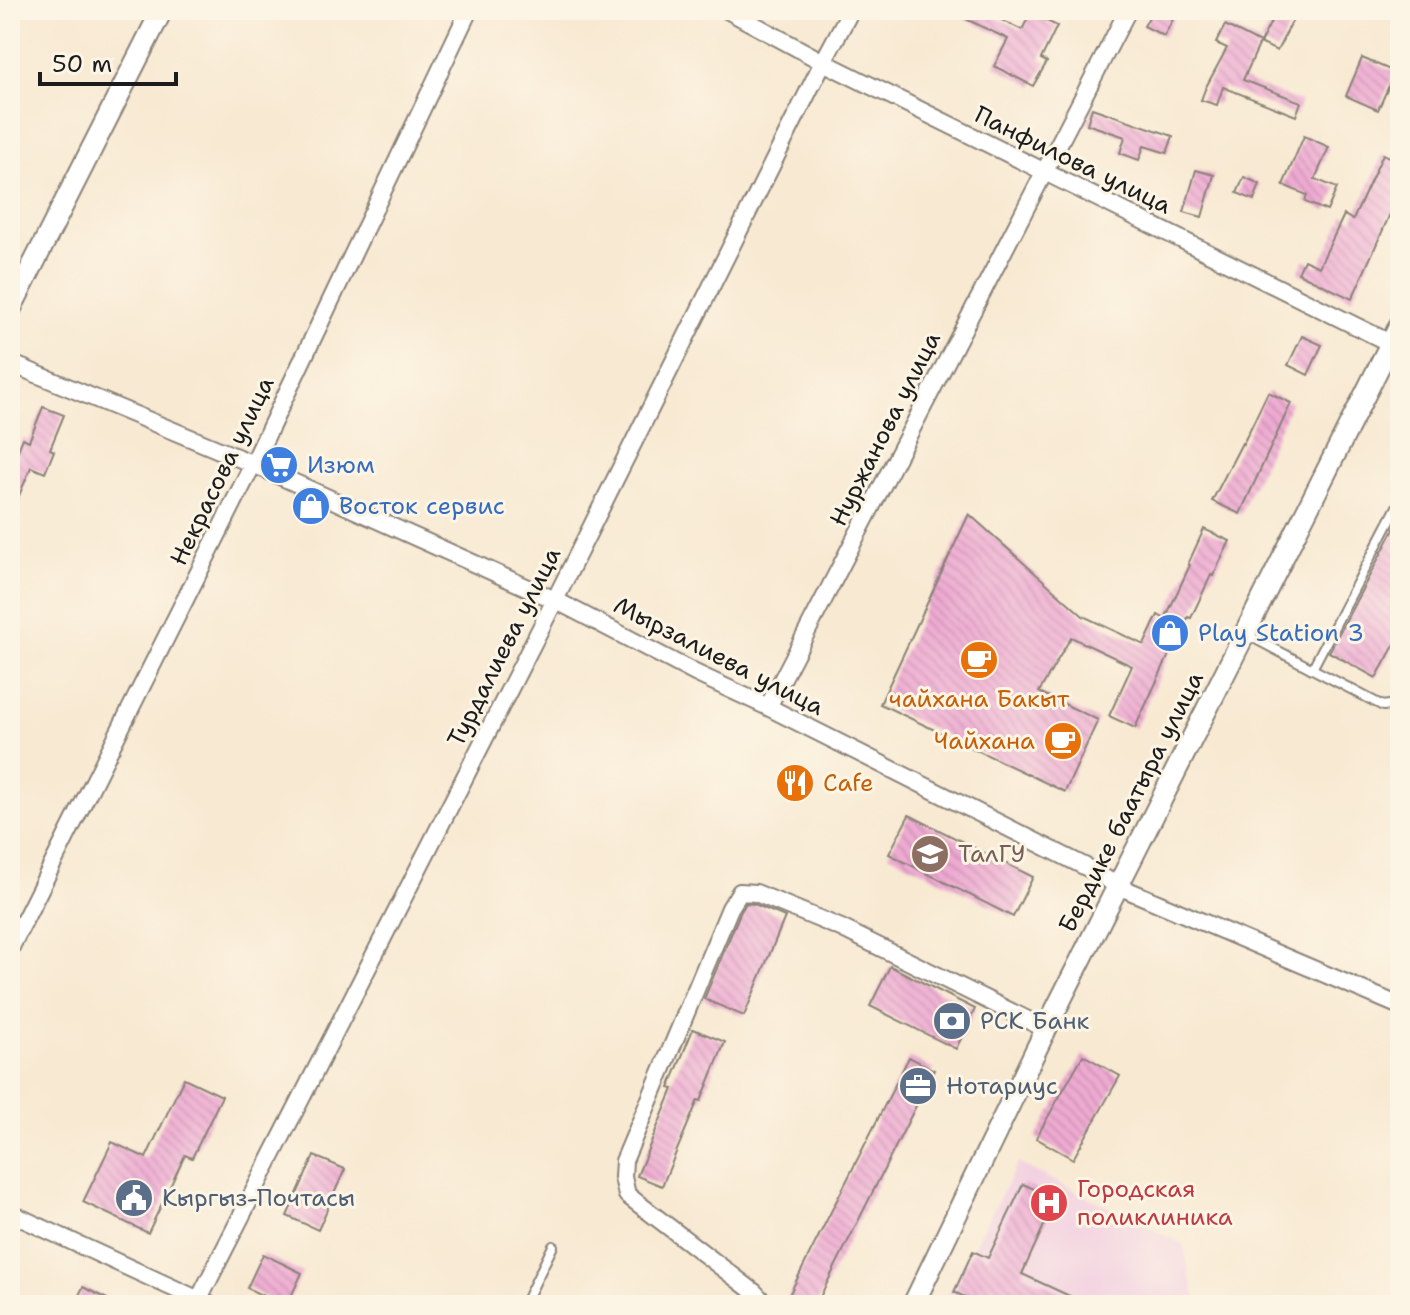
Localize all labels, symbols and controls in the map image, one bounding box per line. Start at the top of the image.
scale bar [40,36,176,86]
text: 50 m [52,48,112,80]
street label: Панфилова улица [969,98,1177,222]
street label: Нуржанова улица [822,326,948,532]
street label: Некрасова улица [162,371,282,571]
supermarket icon: Изюм [258,444,300,486]
place label: Изюм [307,449,375,481]
shop icon: Восток сервис [290,485,332,527]
place label: Восток сервис [339,490,505,522]
street label: Турдалиева улица [440,542,568,752]
street label: Мырзалиева улица [608,589,830,723]
shop icon: Play Station 3 [1149,612,1191,654]
place label: Play Station 3 [1198,617,1364,649]
cafe icon: чайхана Бакыт [958,639,1000,681]
street label: Бердике баатыра улица [1051,666,1211,938]
place label: чайхана Бакыт [889,683,1070,715]
cafe icon: Чайхана [1042,720,1084,762]
place label: Чайхана [934,725,1035,757]
restaurant icon: Cafe [774,762,816,804]
place label: Cafe [823,767,874,799]
school or university icon: ТалГУ [909,833,951,875]
place label: ТалГУ [958,838,1026,870]
bank icon: РСК Банк [931,1000,973,1042]
place label: РСК Банк [980,1005,1089,1037]
office icon: Нотариус [897,1065,939,1107]
place label: Нотариус [946,1070,1058,1102]
place label: Городская поликлиника [1077,1173,1233,1233]
public building icon: Кыргыз-Почтасы [113,1177,155,1219]
place label: Кыргыз-Почтасы [162,1182,355,1214]
hospital icon: Городская поликлиника [1028,1182,1070,1224]

